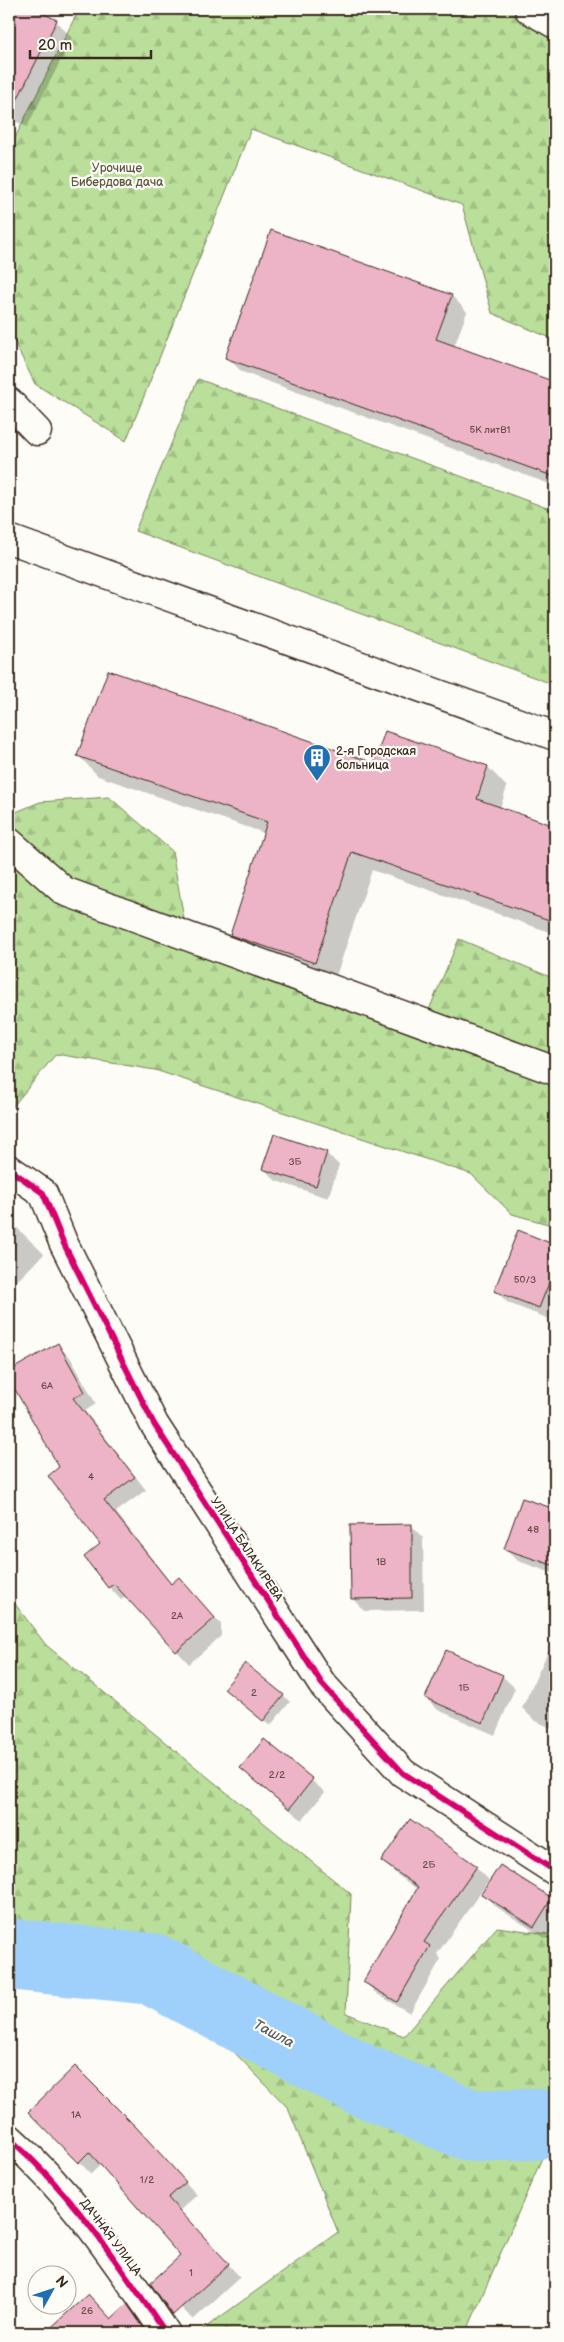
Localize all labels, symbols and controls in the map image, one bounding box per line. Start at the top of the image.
scale bar [30,28,151,60]
text: 20 m [38,36,72,55]
park label: Урочище Бибердова дача [71,161,163,190]
house number: 5К литВ1 [469,424,511,436]
building icon: 2-я Городская больница [302,743,332,782]
place label: 2-я Городская больница [336,744,416,773]
house number: 3Б [288,1156,302,1168]
house number: 50/3 [514,1274,536,1286]
house number: 6А [41,1380,54,1392]
house number: 4 [88,1471,94,1483]
street label: УЛИЦА БАЛАКИРЕВА [207,1494,286,1605]
house number: 48 [527,1524,539,1536]
house number: 1В [376,1556,387,1568]
house number: 2А [171,1610,184,1622]
house number: 1Б [459,1682,469,1694]
house number: 2 [251,1687,257,1699]
house number: 2/2 [269,1769,285,1781]
house number: 2Б [423,1859,435,1871]
water label: Ташла [251,2016,297,2051]
house number: 1А [71,2109,82,2121]
house number: 1/2 [140,2174,154,2186]
street label: ДАЧНАЯ УЛИЦА [77,2196,145,2279]
north arrow [28,2264,78,2314]
house number: 1 [189,2267,193,2279]
text: N [52,2272,71,2291]
house number: 26 [81,2305,93,2317]

